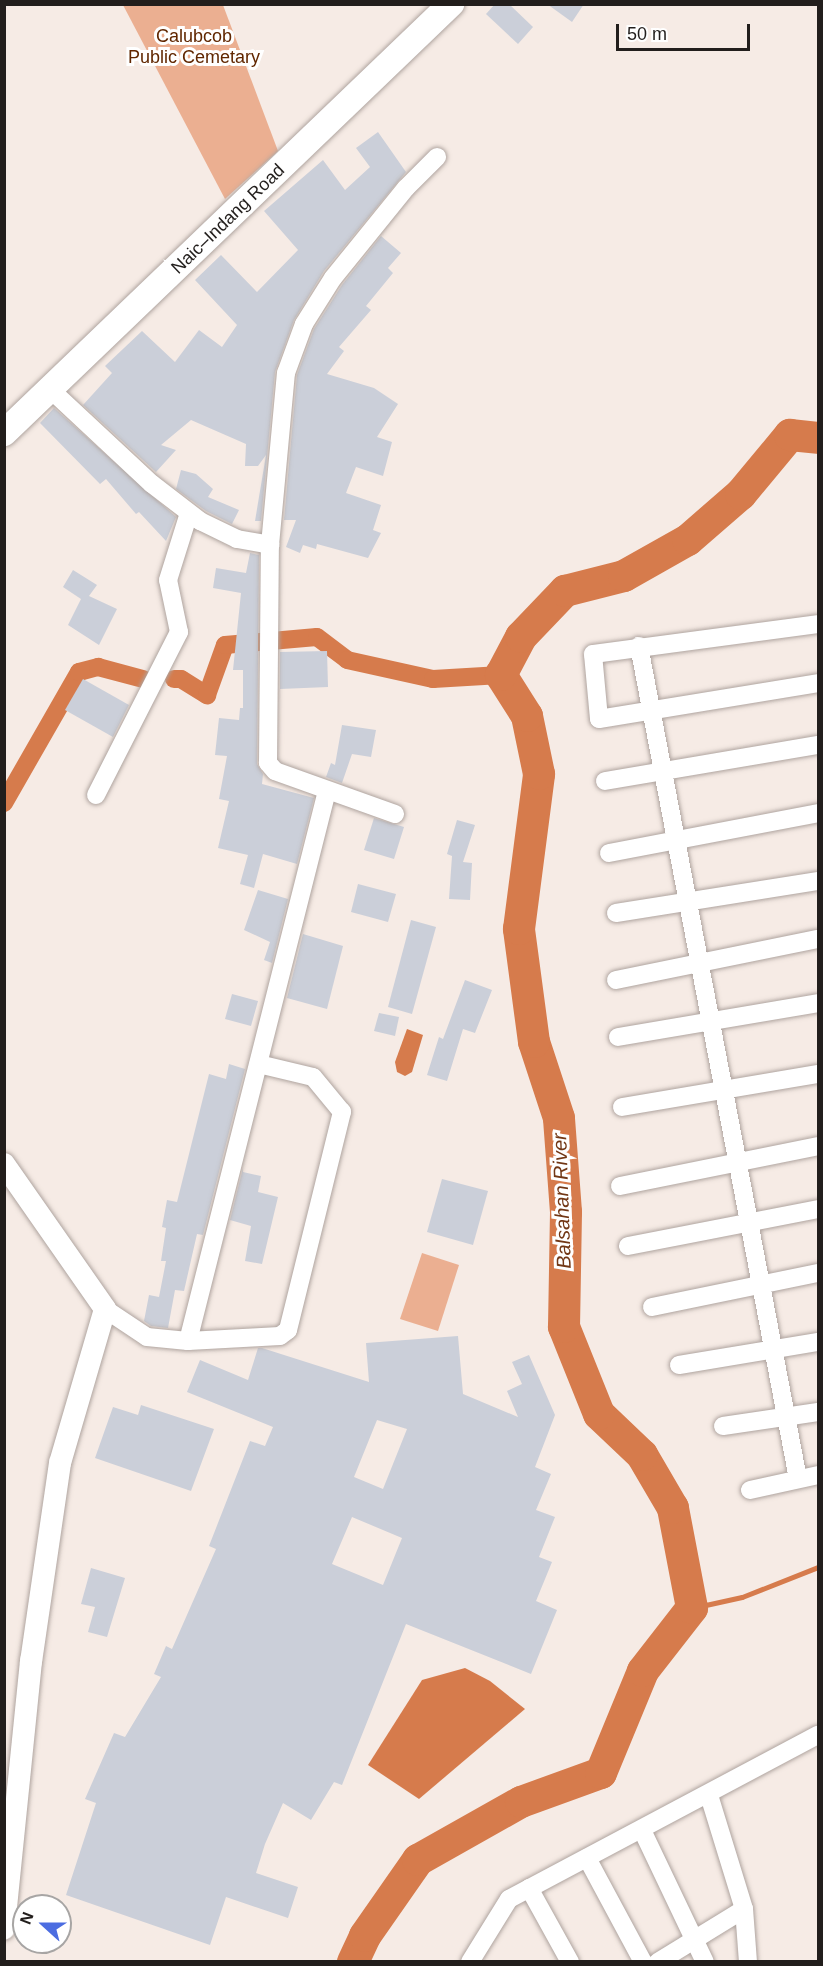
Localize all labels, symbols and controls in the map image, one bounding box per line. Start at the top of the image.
scale bar [619,12,752,50]
text: 50 m [627,24,667,44]
park label: Calubcob Public Cemetary [128,26,260,68]
street label: Naic–Indang Road [167,159,289,279]
water label: Balsahan River [548,1133,576,1269]
north arrow [12,1894,72,1954]
text: N [17,1910,37,1927]

